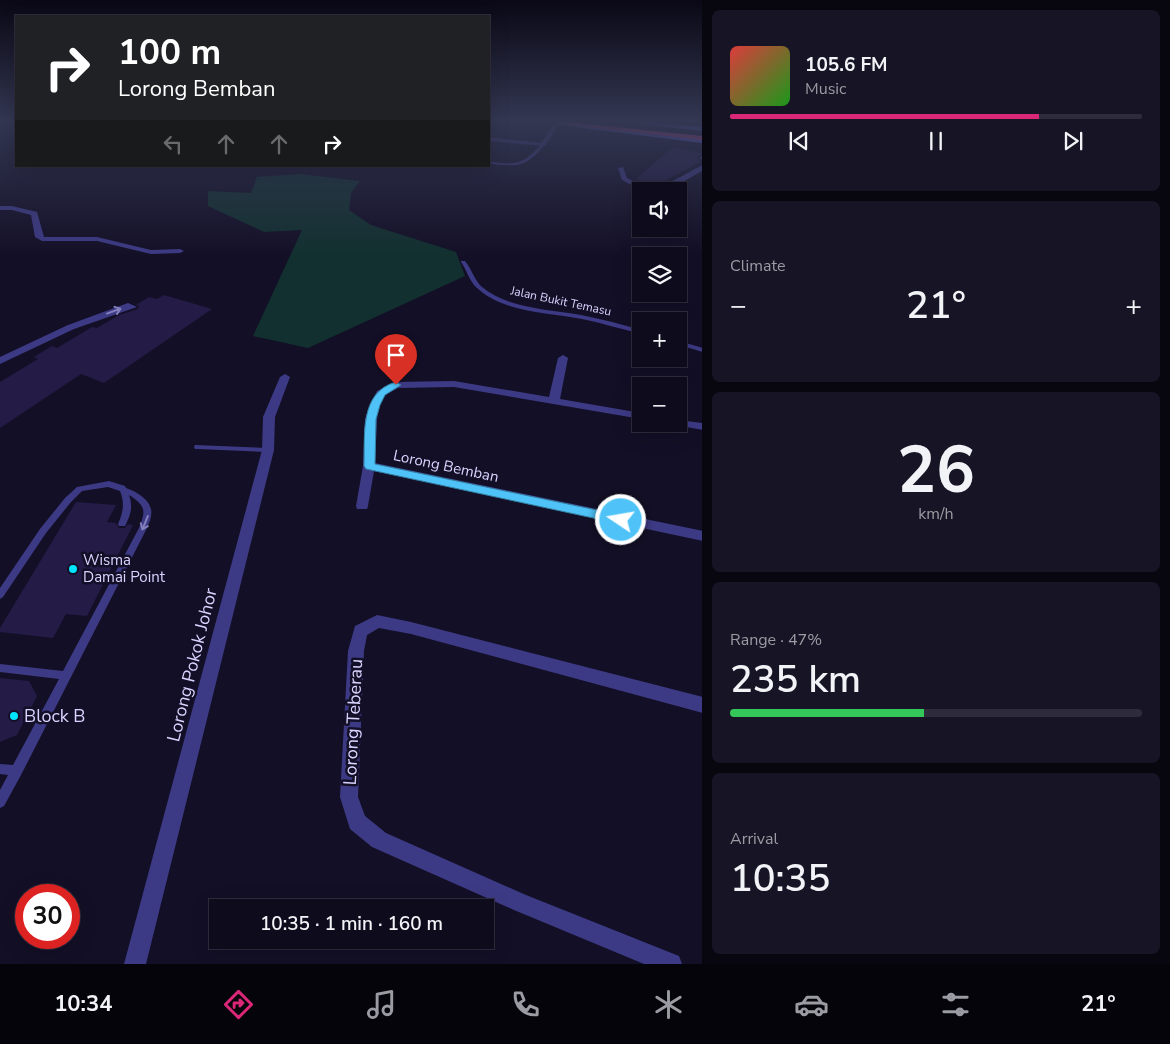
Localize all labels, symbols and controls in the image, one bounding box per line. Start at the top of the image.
text: 100 m [118,29,221,76]
icon: right [35,35,100,100]
text: 105.6 FM [805,52,888,78]
text: Lorong Bemban [118,74,275,104]
text: Music [805,78,846,100]
icon: previous [785,127,813,155]
icon: pause [922,127,950,155]
icon: next [1059,127,1087,155]
icon: left [159,130,187,158]
icon: ahead [212,130,240,158]
icon: ahead [265,130,293,158]
icon: right [318,130,346,158]
map controls [632,182,687,432]
button: sound [632,182,687,237]
button: layers [632,247,687,302]
text: Climate [730,255,785,277]
text: 21° [906,280,966,331]
street label: Jalan Bukit Temasu [508,282,613,320]
text: − [730,287,747,325]
text: + [1125,287,1142,325]
one-way arrow [106,306,122,315]
button: + [632,312,687,367]
pin [375,334,417,385]
icon: arrive [382,341,410,369]
button: − [632,377,687,432]
text: 26 [897,426,975,515]
street label: Lorong Bemban [391,445,501,487]
position arrow [594,493,646,545]
text: km/h [918,503,954,525]
one-way arrow [139,515,149,530]
place label: Wisma Damai Point [83,550,166,587]
marker: Wisma Damai Point [67,563,79,575]
street label: Lorong Pokok Johor [161,585,223,744]
text: Range · 47% [730,629,822,651]
text: 235 km [730,654,861,705]
street label: Lorong Teberau [338,658,368,786]
place label: Block B [24,704,86,728]
marker: Block B [8,710,20,722]
text: Arrival [730,828,778,850]
text: 10:35 [730,853,830,904]
speed limit sign: 30 [15,884,80,949]
text: 10:35 · 1 min · 160 m [260,911,443,937]
icon: directions [221,987,256,1022]
icon: music [364,987,399,1022]
icon: phone [508,987,543,1022]
icon: climate [651,987,686,1022]
icon: car [794,987,829,1022]
icon: filters [938,987,973,1022]
text: 10:34 [54,989,112,1019]
text: 21° [1081,989,1116,1019]

